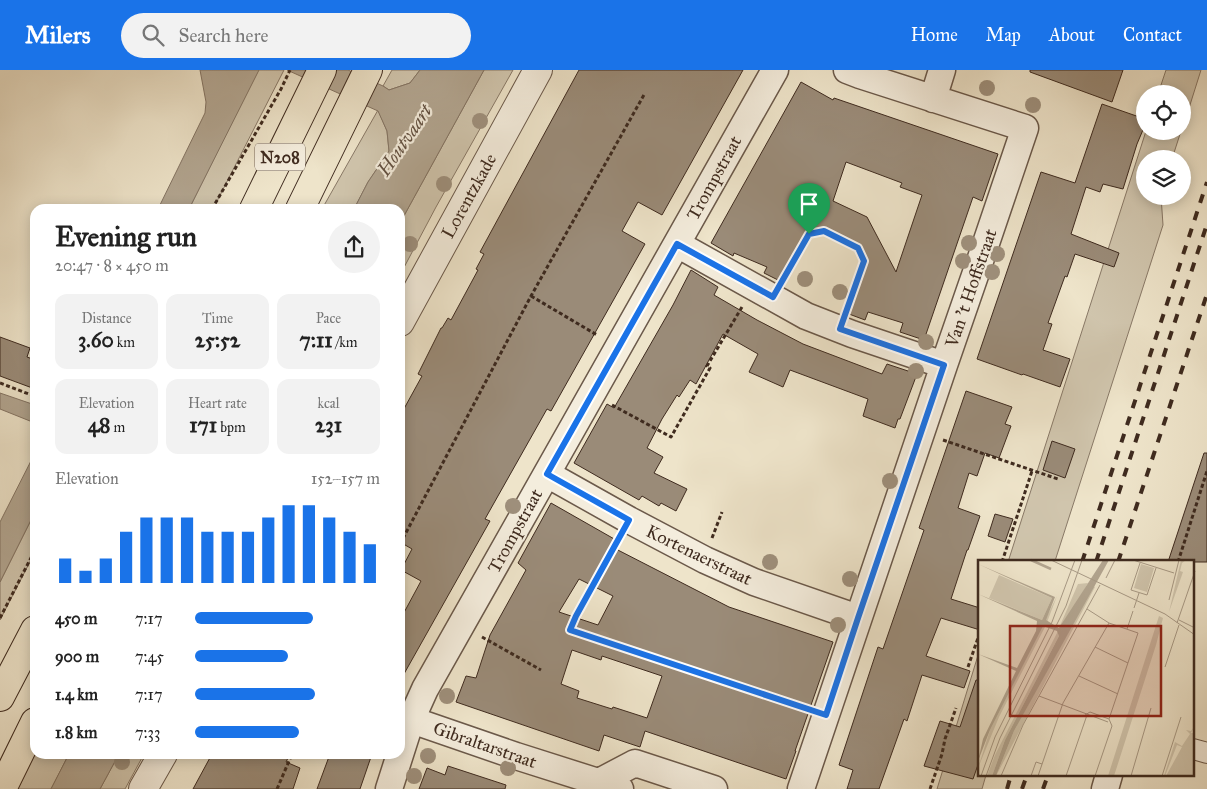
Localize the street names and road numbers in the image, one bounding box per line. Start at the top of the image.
street label: Trompstraat [682,131,746,224]
road number: N208 [255,144,305,170]
street label: Lorentzkade [437,150,501,242]
street label: Van 't Hoffstraat [940,225,1002,351]
street label: Trompstraat [483,484,547,577]
street label: Kortenaerstraat [642,520,756,590]
street label: Gibraltarstraat [430,717,540,773]

